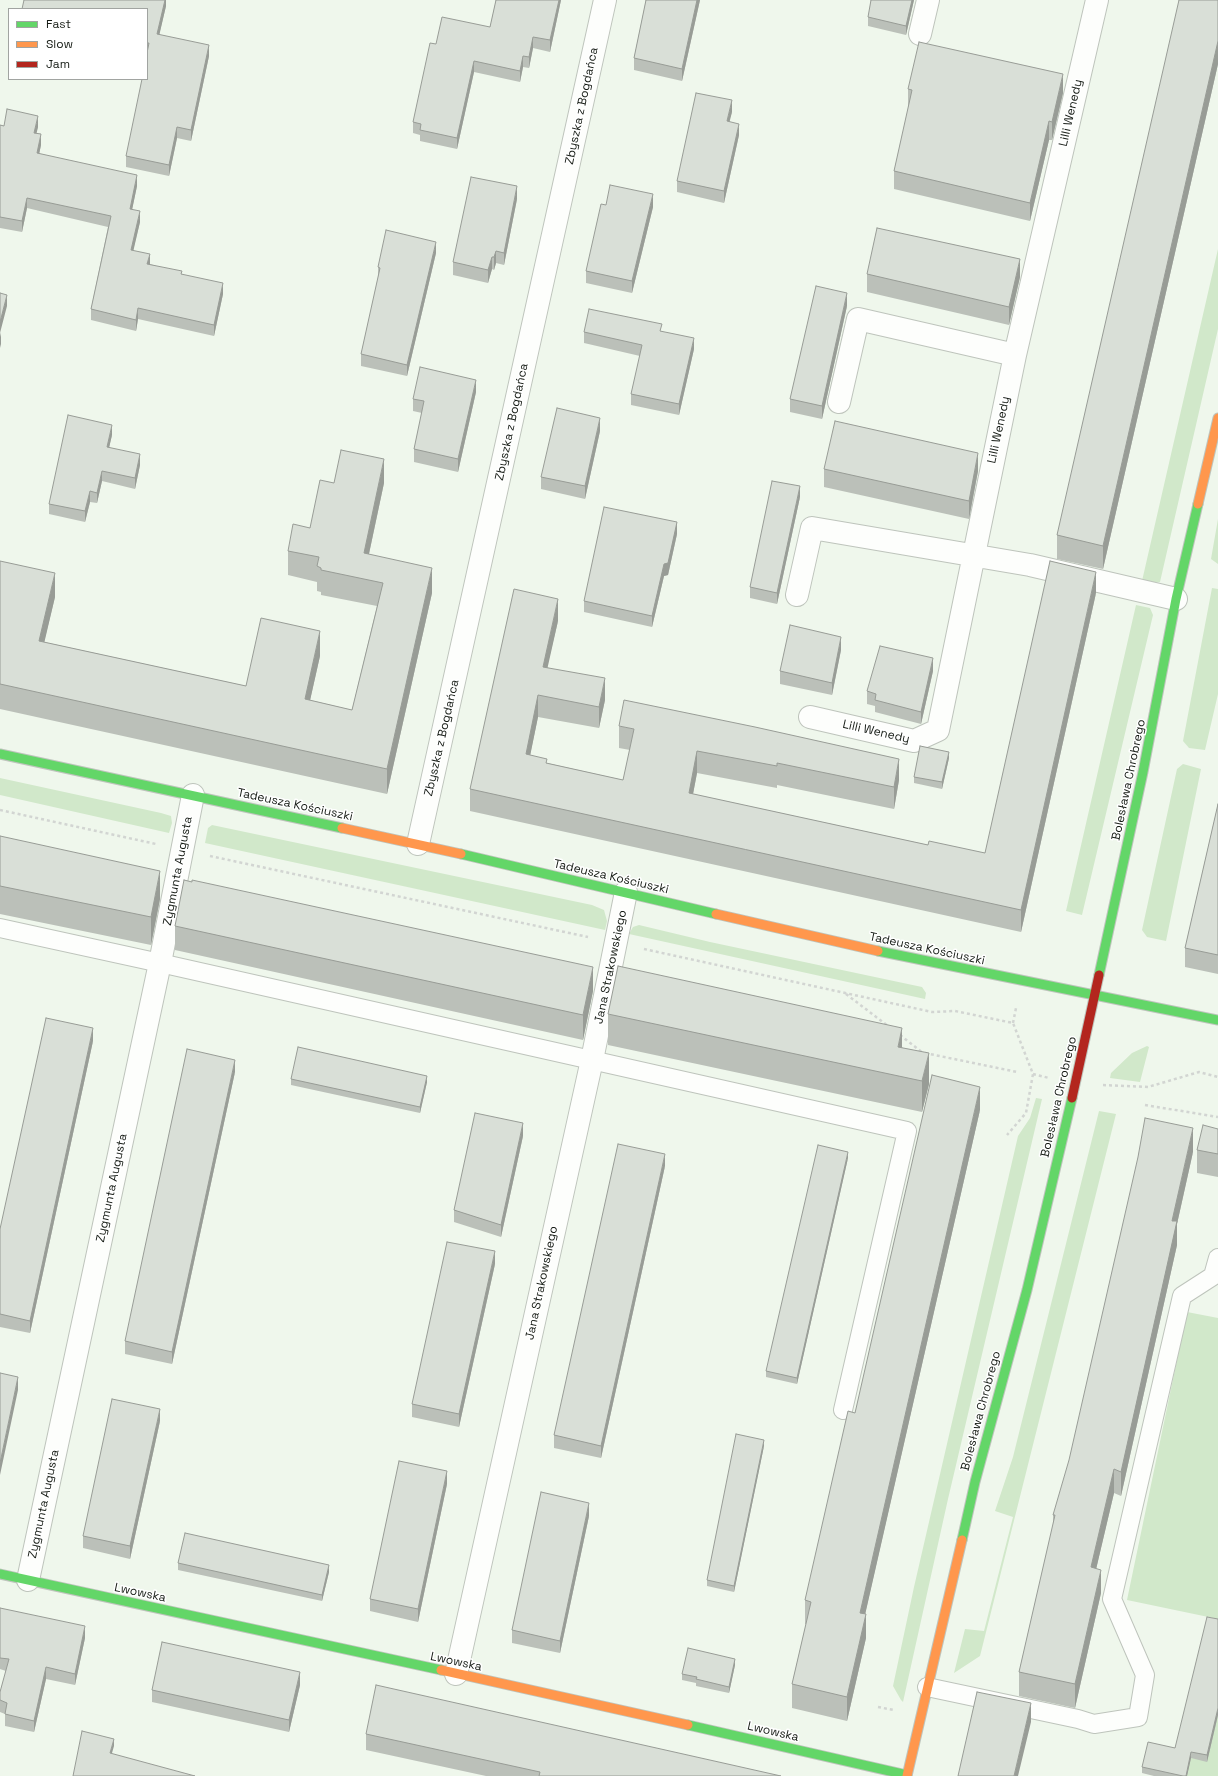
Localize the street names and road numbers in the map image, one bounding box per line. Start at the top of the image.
street label: Zbyszka z Bogdańca [563,46,601,166]
street label: Lilli Wenedy [1056,78,1086,148]
street label: Zbyszka z Bogdańca [493,362,531,482]
street label: Lilli Wenedy [985,395,1013,465]
street label: Zbyszka z Bogdańca [422,678,462,798]
street label: Lilli Wenedy [841,717,911,747]
street label: Bolesława Chrobrego [1109,718,1149,842]
street label: Tadeusza Kościuszki [236,786,354,824]
street label: Zygmunta Augusta [160,815,196,927]
street label: Tadeusza Kościuszki [552,857,670,897]
street label: Jana Strakowskiego [592,909,630,1025]
street label: Tadeusza Kościuszki [868,930,986,968]
street label: Bolesława Chrobrego [1038,1035,1080,1159]
street label: Zygmunta Augusta [93,1132,131,1244]
street label: Jana Strakowskiego [523,1225,561,1341]
street label: Bolesława Chrobrego [958,1350,1004,1472]
street label: Zygmunta Augusta [25,1448,63,1560]
street label: Lwowska [113,1581,167,1605]
street label: Lwowska [429,1650,483,1674]
street label: Lwowska [746,1719,800,1745]

